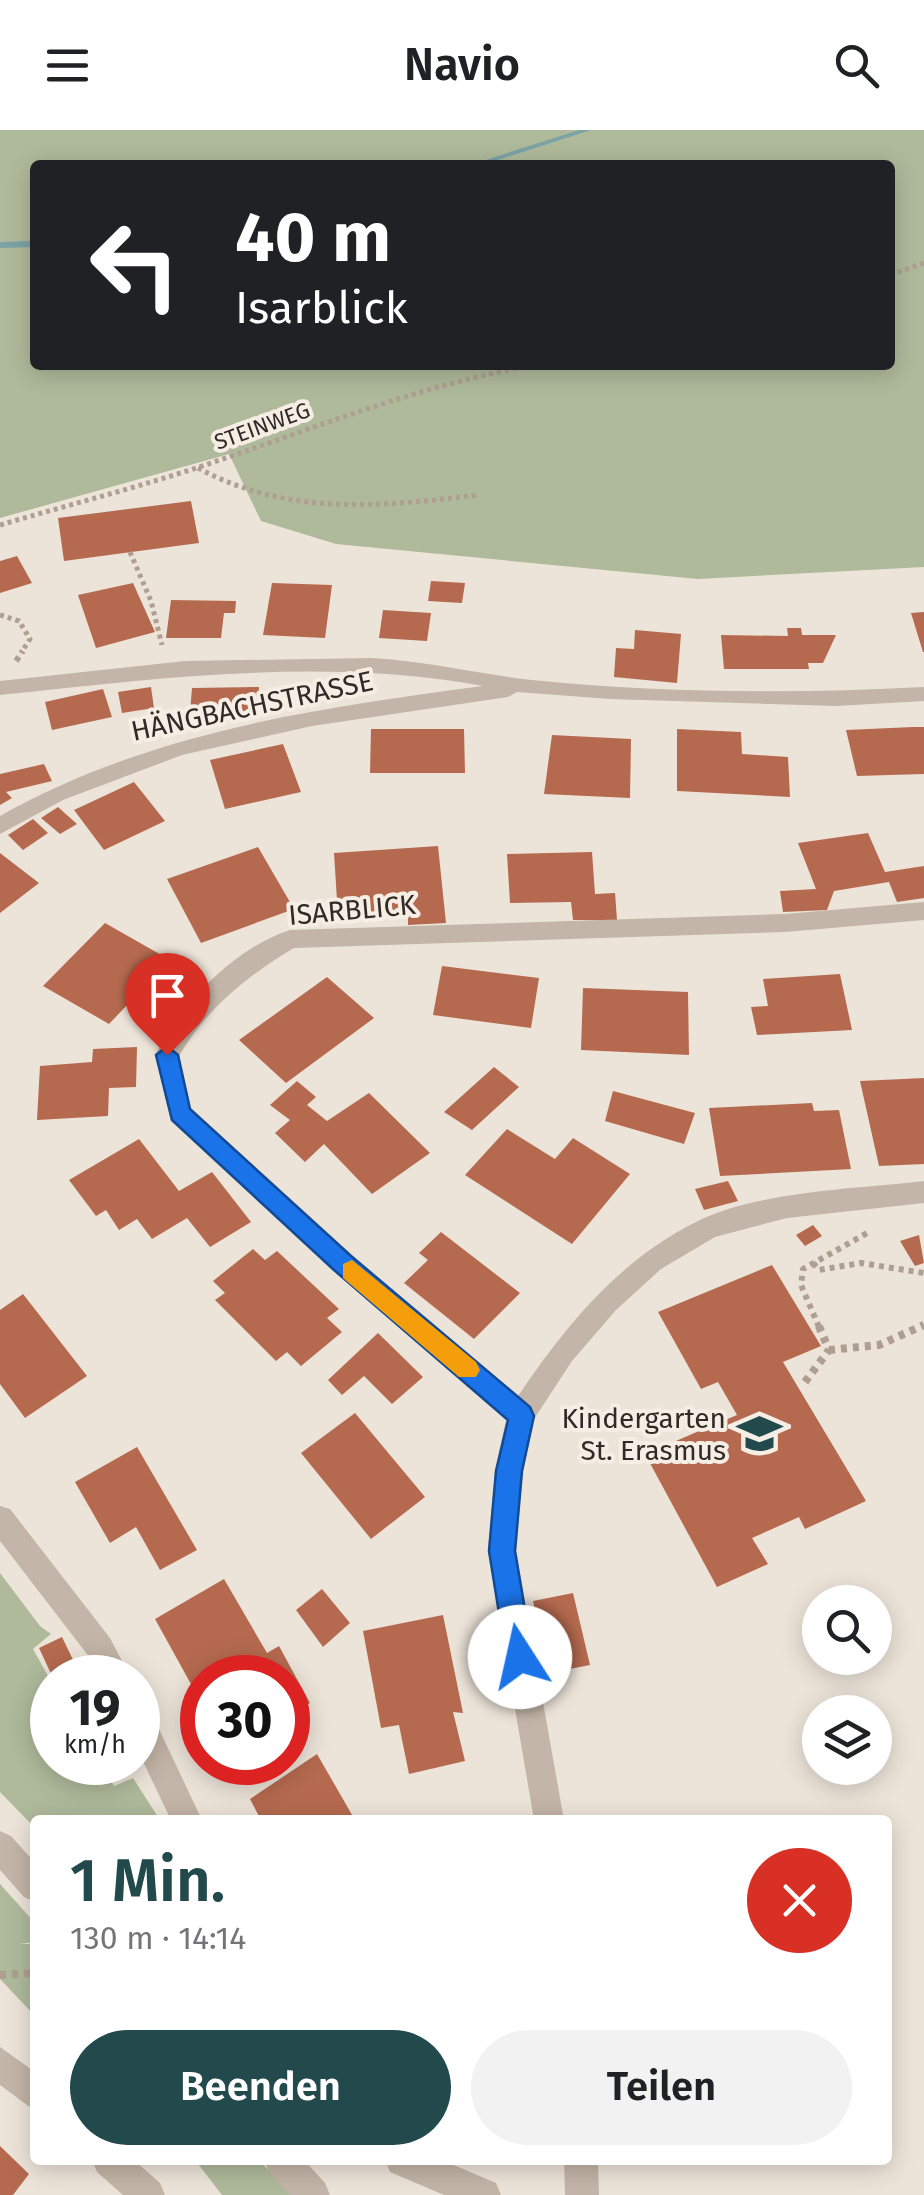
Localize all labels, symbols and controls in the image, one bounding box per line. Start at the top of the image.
icon: menu [40,38,95,93]
text: Navio [404,38,520,92]
icon: search [829,38,884,93]
text: 40 m [235,196,391,280]
icon: left [70,200,200,330]
text: Isarblick [235,281,408,335]
street label: STEINWEG [211,396,313,456]
street label: HÄNGBACHSTRASSE [128,664,376,748]
street label: ISARBLICK [287,888,418,932]
pin [125,953,210,1056]
icon: arrive [140,968,195,1023]
place label: Kindergarten St. Erasmus [561,1402,726,1467]
school or university icon: Kindergarten St. Erasmus [735,1410,783,1458]
map controls [802,1585,892,1785]
button: search [802,1585,892,1675]
position arrow [468,1605,572,1709]
speed limit sign: 30 [180,1655,310,1785]
text: 19 [69,1678,121,1738]
button: layers [802,1695,892,1785]
text: km/h [64,1730,126,1760]
text: 1 Min. [70,1845,225,1917]
button: close [747,1848,852,1953]
text: 130 m · 14:14 [70,1919,246,1957]
button: Beenden [70,2030,451,2145]
button: Teilen [471,2030,852,2145]

